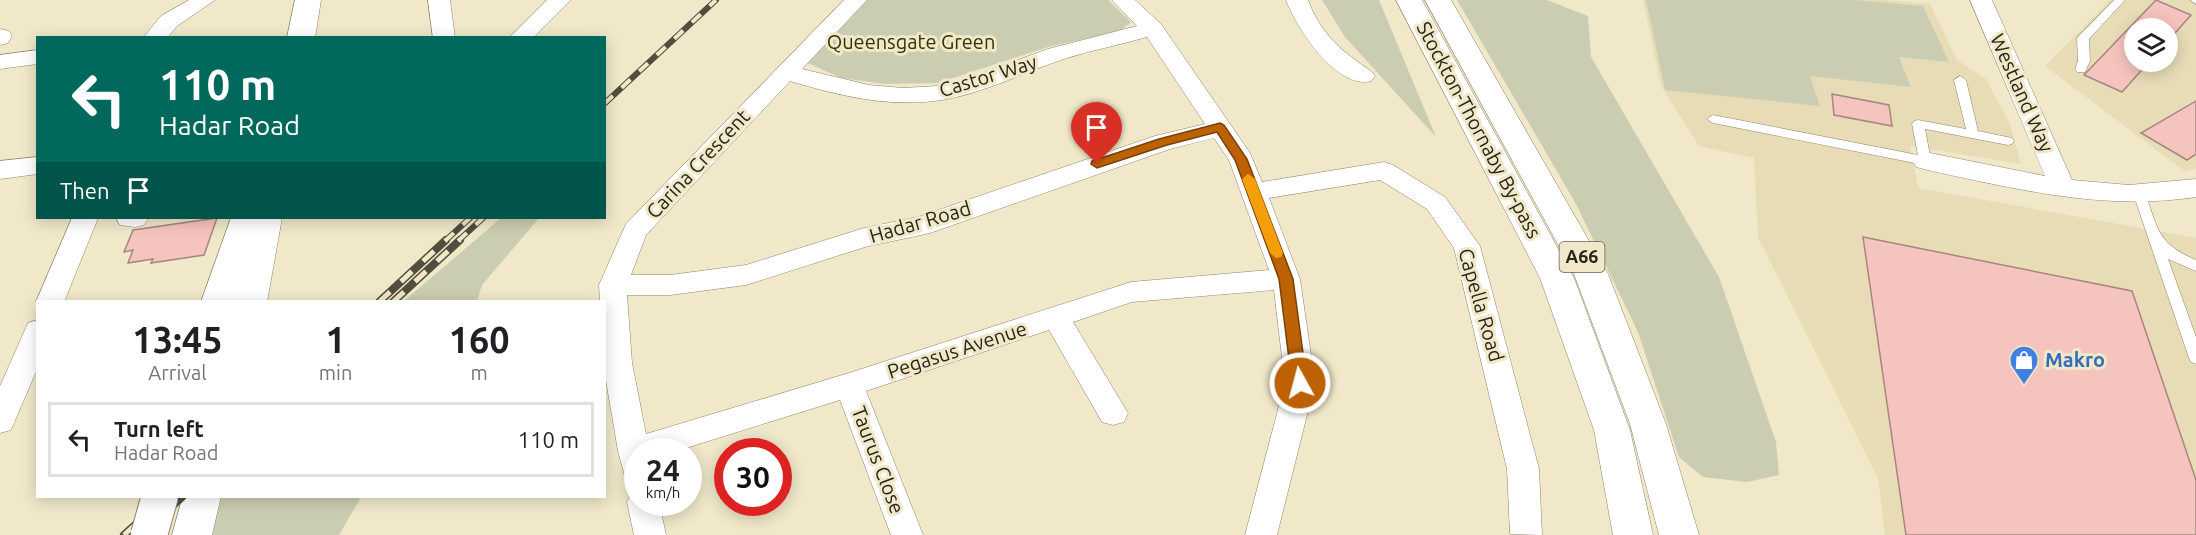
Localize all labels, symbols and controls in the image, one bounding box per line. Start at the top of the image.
street label: Stockton-Thornaby By-pass [1412,17,1546,242]
map controls [2124,18,2178,72]
button: layers [2124,18,2178,72]
park label: Queensgate Green [827,30,995,53]
street label: Westland Way [1986,30,2059,156]
street label: Castor Way [936,50,1040,101]
icon: left [60,60,138,138]
text: 110 m [159,61,276,108]
pin [1071,102,1122,164]
street label: Carina Crescent [641,104,754,223]
text: Hadar Road [159,110,300,140]
icon: arrive [1080,111,1113,144]
icon: arrive [122,174,155,207]
text: Then [60,178,110,203]
street label: Hadar Road [866,196,973,247]
road number: A66 [1560,242,1604,272]
street label: Capella Road [1454,246,1509,364]
street label: Pegasus Avenue [884,316,1029,383]
text: 13:45 [132,319,222,360]
text: 1 [325,319,346,360]
text: 160 [449,319,510,360]
shop icon: Makro [2008,344,2040,386]
place label: Makro [2045,348,2105,371]
position arrow [1268,351,1332,415]
text: Arrival [148,361,207,384]
text: min [319,361,352,384]
text: m [471,361,488,384]
street label: Taurus Close [847,403,909,517]
text: Turn left [114,416,204,441]
icon: left [63,423,96,456]
text: 110 m [518,427,579,452]
speed limit sign: 30 [714,438,792,516]
text: Hadar Road [114,441,218,464]
text: 24 [646,453,680,487]
text: km/h [646,484,680,501]

